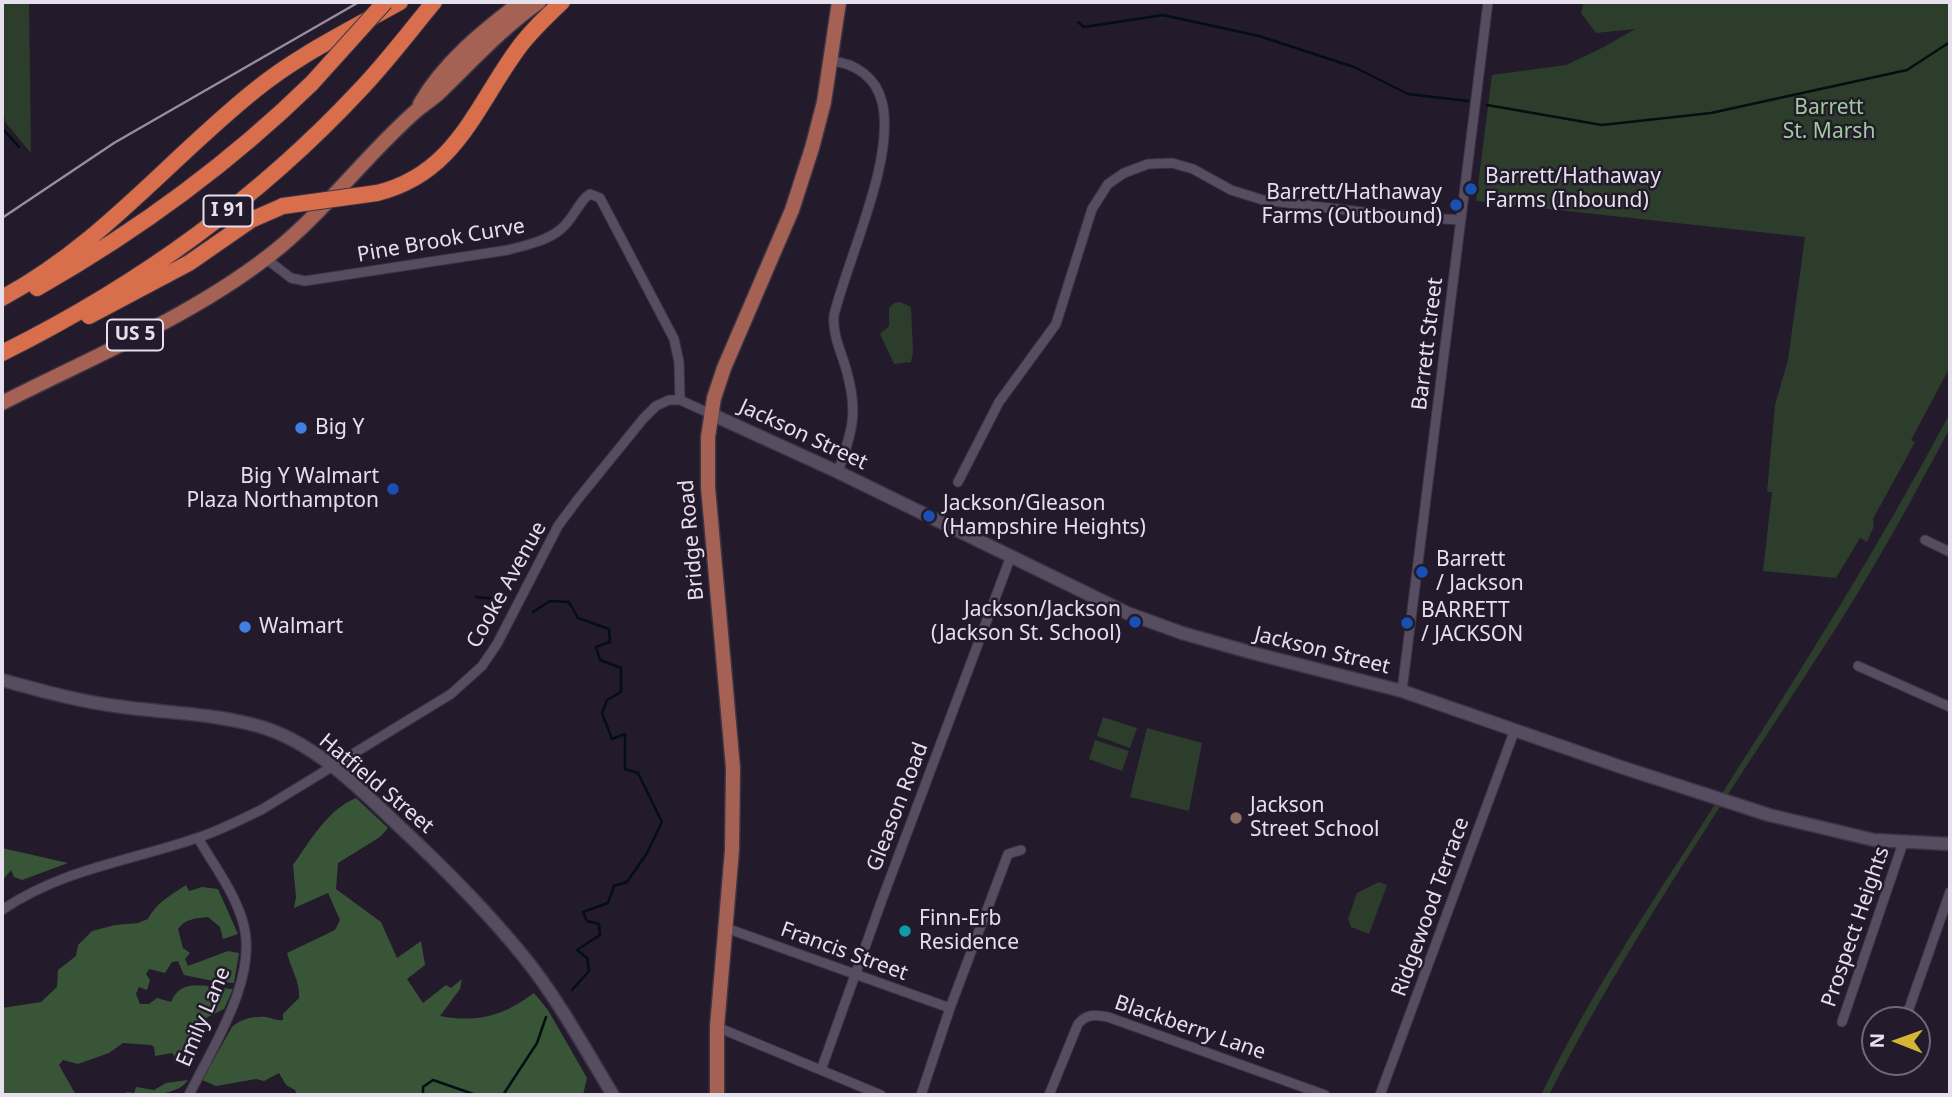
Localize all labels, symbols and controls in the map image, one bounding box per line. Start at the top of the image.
park label: Barrett St. Marsh [1783,95,1875,145]
place label: Barrett/Hathaway Farms (Inbound) [1485,164,1661,214]
place label: Barrett/Hathaway Farms (Outbound) [1261,180,1442,230]
marker: Barrett/Hathaway Farms (Inbound) [1463,181,1479,197]
road number: I 91 [204,196,252,226]
marker: Barrett/Hathaway Farms (Outbound) [1448,197,1464,213]
street label: Pine Brook Curve [355,214,527,268]
street label: Barrett Street [1407,276,1449,412]
road number: US 5 [107,320,163,350]
street label: Jackson Street [735,394,871,476]
place label: Big Y [315,415,364,441]
marker: Big Y [293,420,309,436]
place label: Big Y Walmart Plaza Northampton [186,464,379,514]
street label: Bridge Road [674,478,710,602]
marker: Big Y Walmart Plaza Northampton [385,481,401,497]
place label: Jackson/Gleason (Hampshire Heights) [943,491,1146,541]
marker: Jackson/Gleason (Hampshire Heights) [921,508,937,524]
street label: Cooke Avenue [462,517,552,653]
place label: Barrett / Jackson [1436,547,1524,597]
marker: Barrett / Jackson [1414,564,1430,580]
place label: Jackson/Jackson (Jackson St. School) [931,597,1121,647]
place label: BARRETT / JACKSON [1421,598,1523,648]
place label: Walmart [259,614,343,640]
marker: Jackson/Jackson (Jackson St. School) [1127,614,1143,630]
marker: BARRETT / JACKSON [1399,615,1415,631]
marker: Walmart [237,619,253,635]
street label: Jackson Street [1252,622,1392,680]
street label: Hatfield Street [314,729,438,839]
street label: Gleason Road [862,739,934,875]
place label: Jackson Street School [1250,793,1380,843]
marker: Jackson Street School [1228,810,1244,826]
street label: Ridgewood Terrace [1387,814,1475,1000]
street label: Prospect Heights [1817,843,1895,1011]
place label: Finn-Erb Residence [919,906,1019,956]
street label: Francis Street [777,917,911,987]
marker: Finn-Erb Residence [897,923,913,939]
street label: Emily Lane [172,963,236,1071]
street label: Blackberry Lane [1111,990,1269,1066]
north arrow [1861,1006,1931,1076]
text: N [1864,1033,1890,1049]

